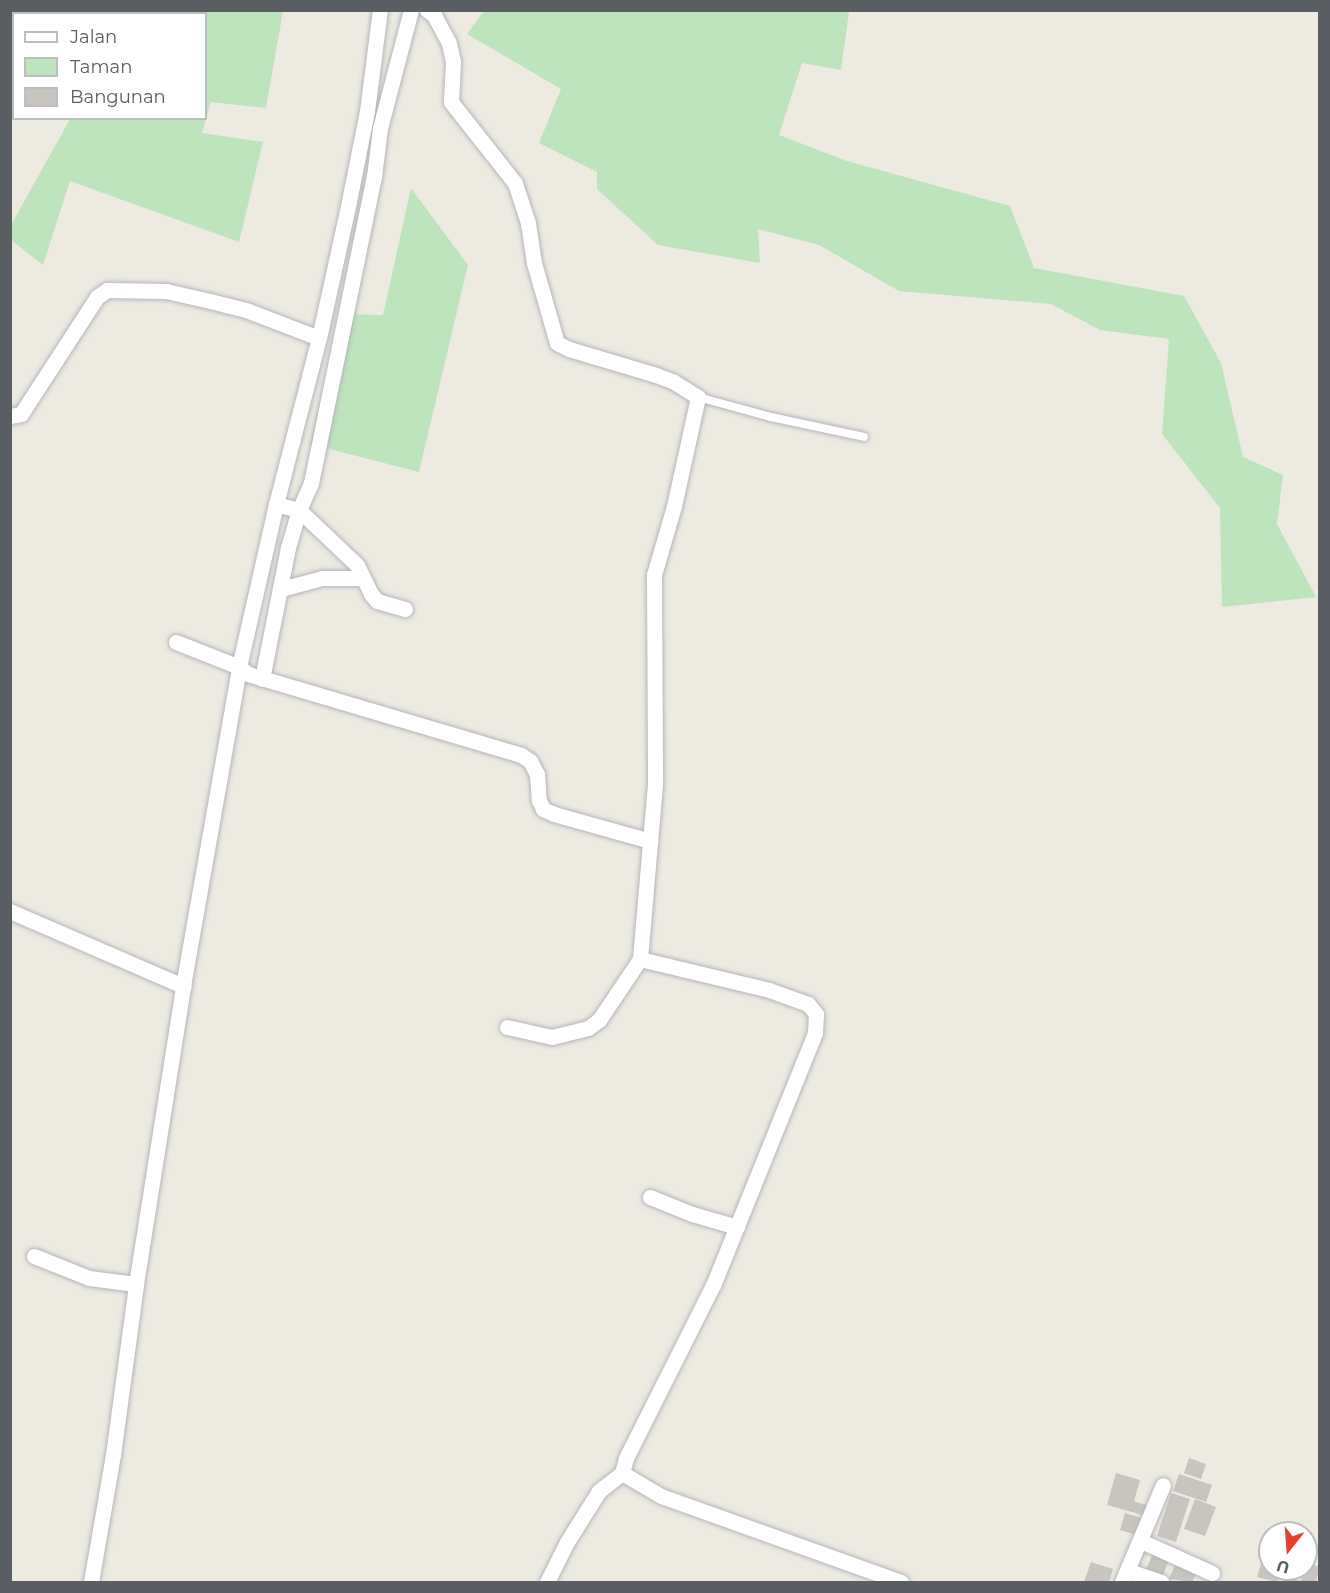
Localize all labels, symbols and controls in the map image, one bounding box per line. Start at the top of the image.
legend [12,12,207,120]
text: Jalan [70,26,117,48]
text: Taman [70,56,132,78]
text: Bangunan [70,86,166,108]
north arrow [1258,1521,1318,1581]
text: U [1274,1556,1292,1578]

